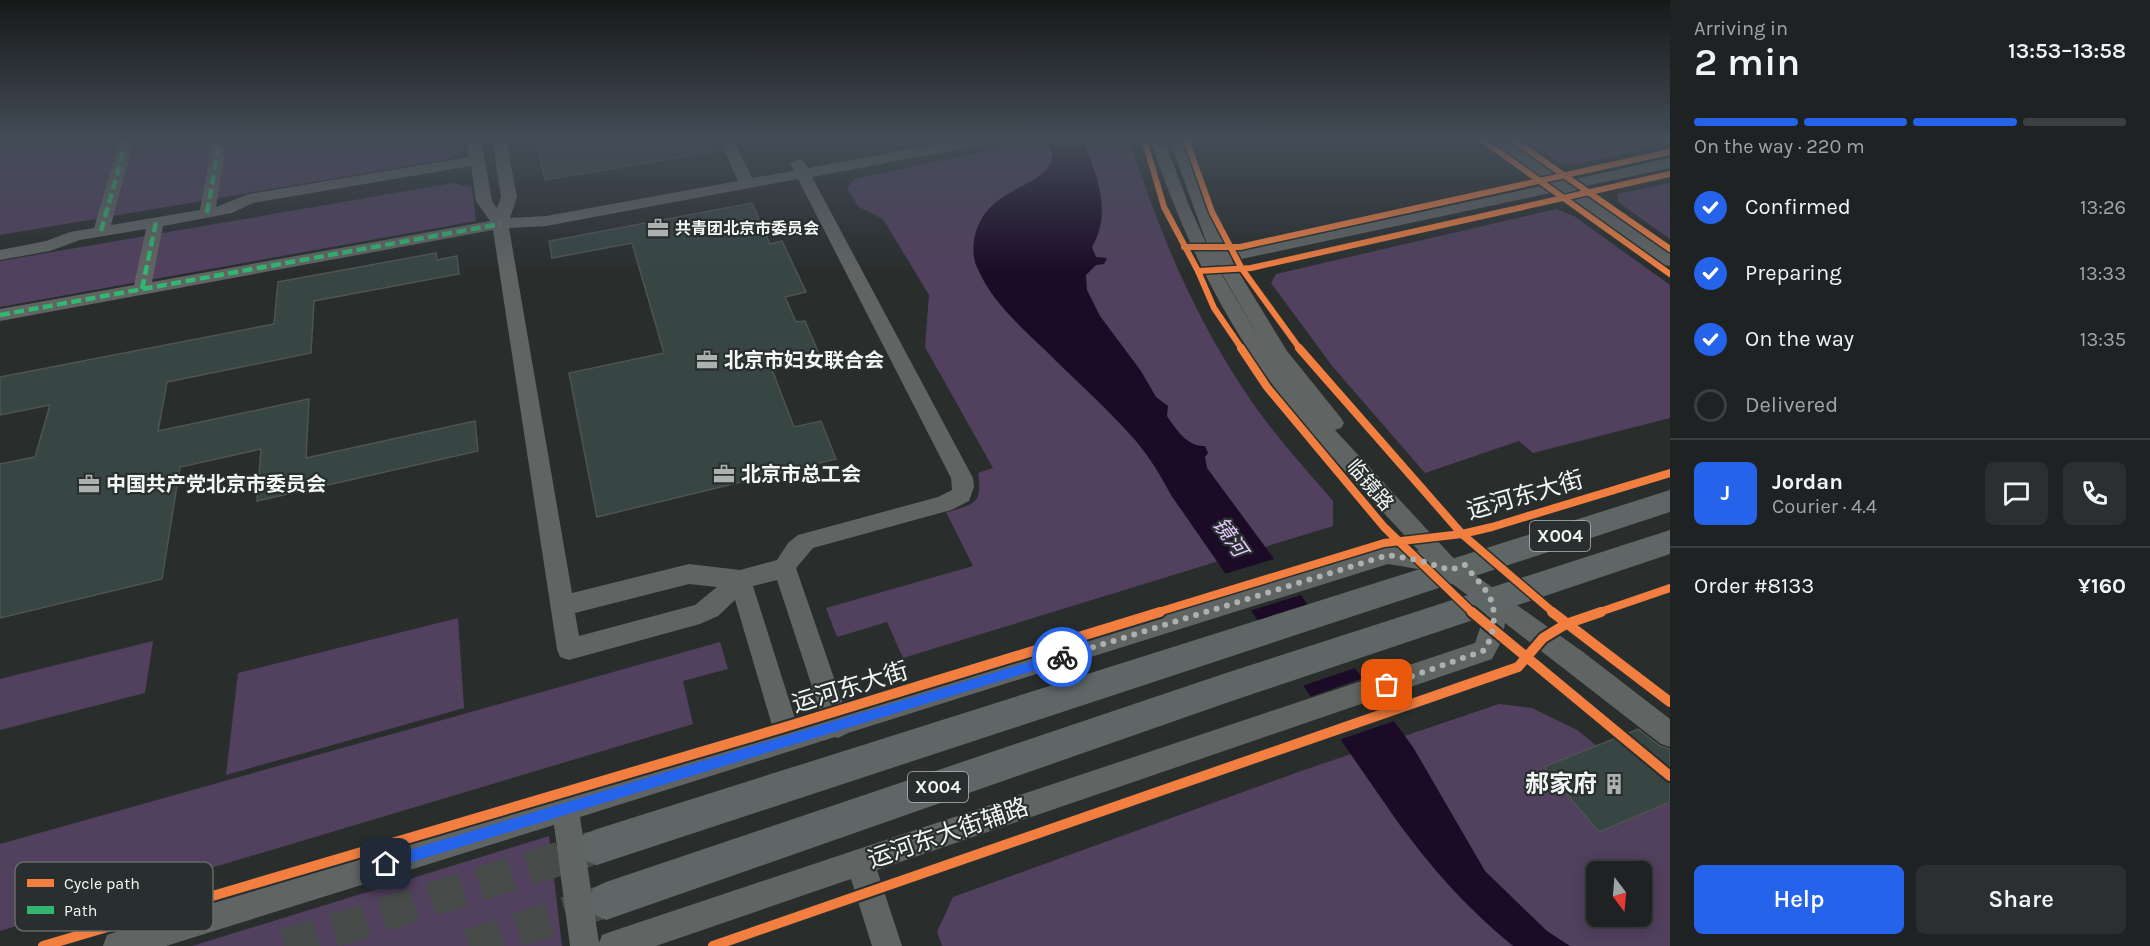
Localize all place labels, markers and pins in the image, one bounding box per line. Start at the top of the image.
office icon: 共青团北京市委员会 [646,216,670,240]
place label: 共青团北京市委员会 [675,219,819,238]
office icon: 北京市妇女联合会 [695,348,719,372]
place label: 北京市妇女联合会 [724,349,884,372]
office icon: 北京市总工会 [712,462,736,486]
place label: 北京市总工会 [741,463,861,486]
office icon: 中国共产党北京市委员会 [77,472,101,496]
place label: 中国共产党北京市委员会 [106,473,326,496]
pin [1361,659,1412,710]
place label: 郝家府 [1525,770,1597,798]
building icon: 郝家府 [1602,772,1626,796]
pin [360,838,411,889]

